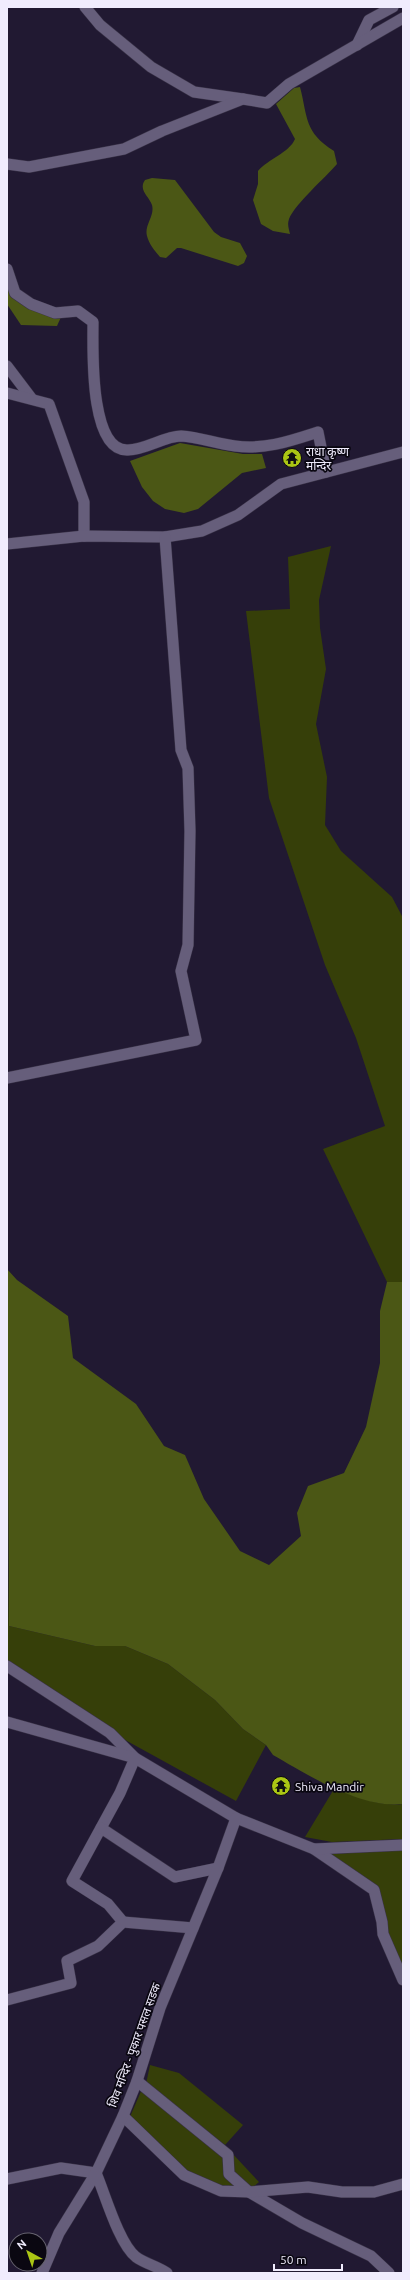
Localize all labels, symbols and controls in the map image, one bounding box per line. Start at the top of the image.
place label: राधा कृष्ण मन्दिर [306,445,349,472]
temple icon: राधा कृष्ण मन्दिर [281,447,303,469]
temple icon: Shiva Mandir [270,1775,292,1797]
place label: Shiva Mandir [295,1780,364,1793]
street label: शिव मन्दिर - पुकार पसल सडक [105,1980,165,2110]
north arrow [8,2232,48,2272]
text: N [15,2237,29,2252]
scale bar [274,2246,342,2272]
text: 50 m [280,2253,307,2266]

